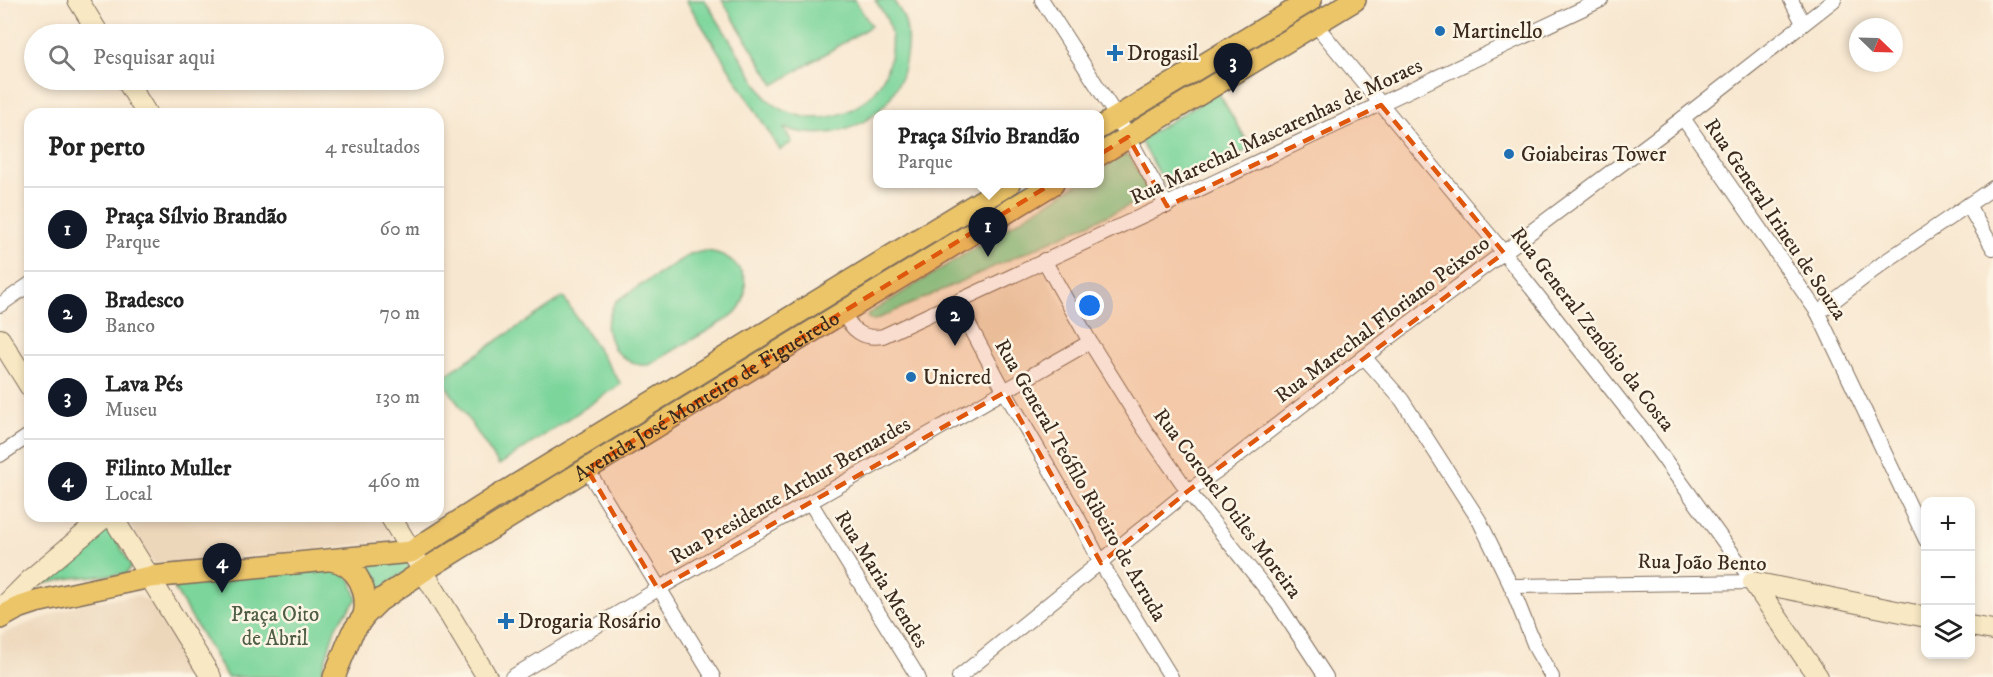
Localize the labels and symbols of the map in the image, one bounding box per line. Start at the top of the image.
north arrow [1849,18,1903,72]
place label: Martinello [1452,19,1542,45]
marker: Martinello [1433,24,1447,38]
place label: Drogasil [1127,41,1199,67]
pin: 3 [1214,44,1252,93]
marker: Drogasil [1108,46,1122,60]
street label: Rua Marechal Mascarenhas de Moraes [1126,53,1427,211]
street label: Rua General Irineu de Souza [1698,114,1852,325]
place label: Goiabeiras Tower [1521,142,1666,168]
marker: Goiabeiras Tower [1502,147,1516,161]
pin: 1 [968,208,1008,257]
street label: Rua General Zenóbio da Costa [1504,222,1680,437]
street label: Rua Marechal Floriano Peixoto [1270,230,1495,409]
your location [1075,291,1104,320]
pin: 2 [936,296,974,346]
street label: Avenida José Monteiro de Figueiredo [569,306,845,488]
street label: Rua General Teófilo Ribeiro de Arruda [988,335,1172,626]
place label: Unicred [923,365,992,391]
marker: Unicred [904,370,918,384]
street label: Rua Coronel Otiles Moreira [1147,403,1307,604]
street label: Rua Presidente Arthur Bernardes [666,411,915,570]
street label: Rua Maria Mendes [829,506,934,653]
pin: 4 [202,544,242,593]
street label: Rua João Bento [1637,549,1767,577]
park label: Praça Oito de Abril [231,602,319,652]
place label: Drogaria Rosário [518,609,661,635]
marker: Drogaria Rosário [499,614,513,628]

